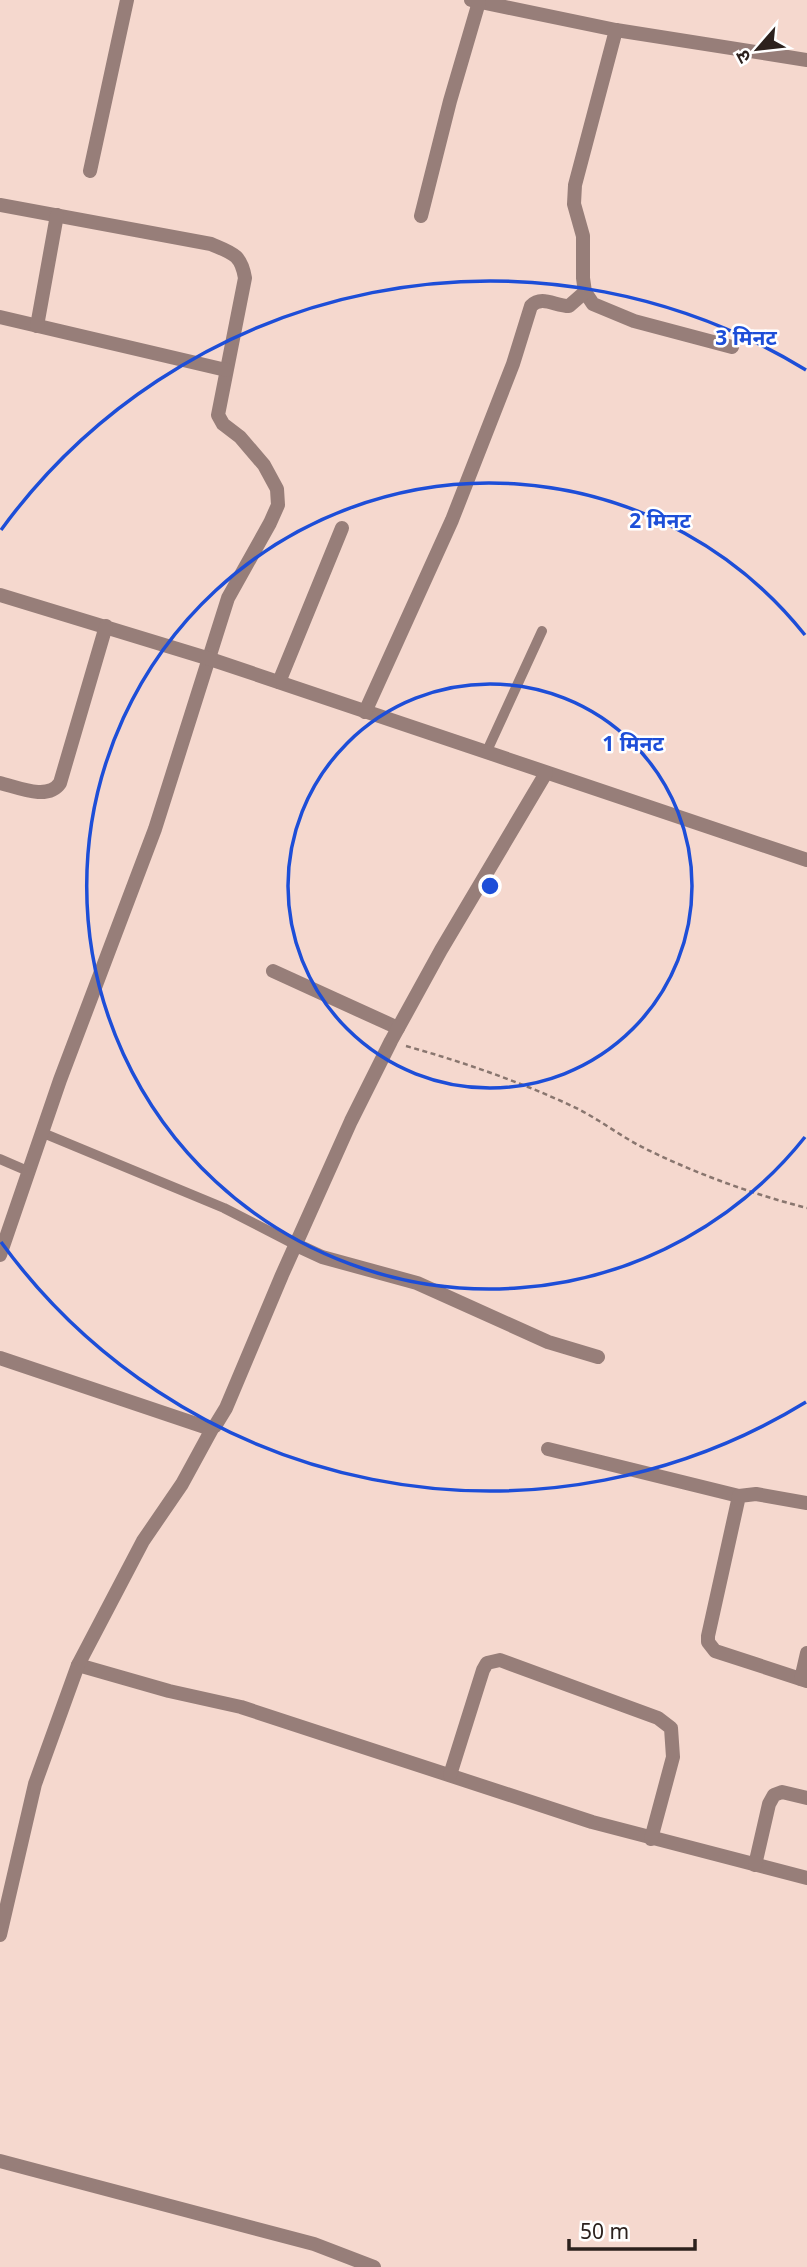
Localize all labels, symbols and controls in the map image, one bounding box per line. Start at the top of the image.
north arrow [723,14,793,84]
text: उ [728,45,757,68]
text: 3 मिनट [715,323,777,351]
text: 2 मिनट [629,506,691,534]
text: 1 मिनट [602,729,664,757]
centre of rings [478,874,502,898]
scale bar [569,2208,695,2252]
text: 50 m [580,2217,629,2245]

